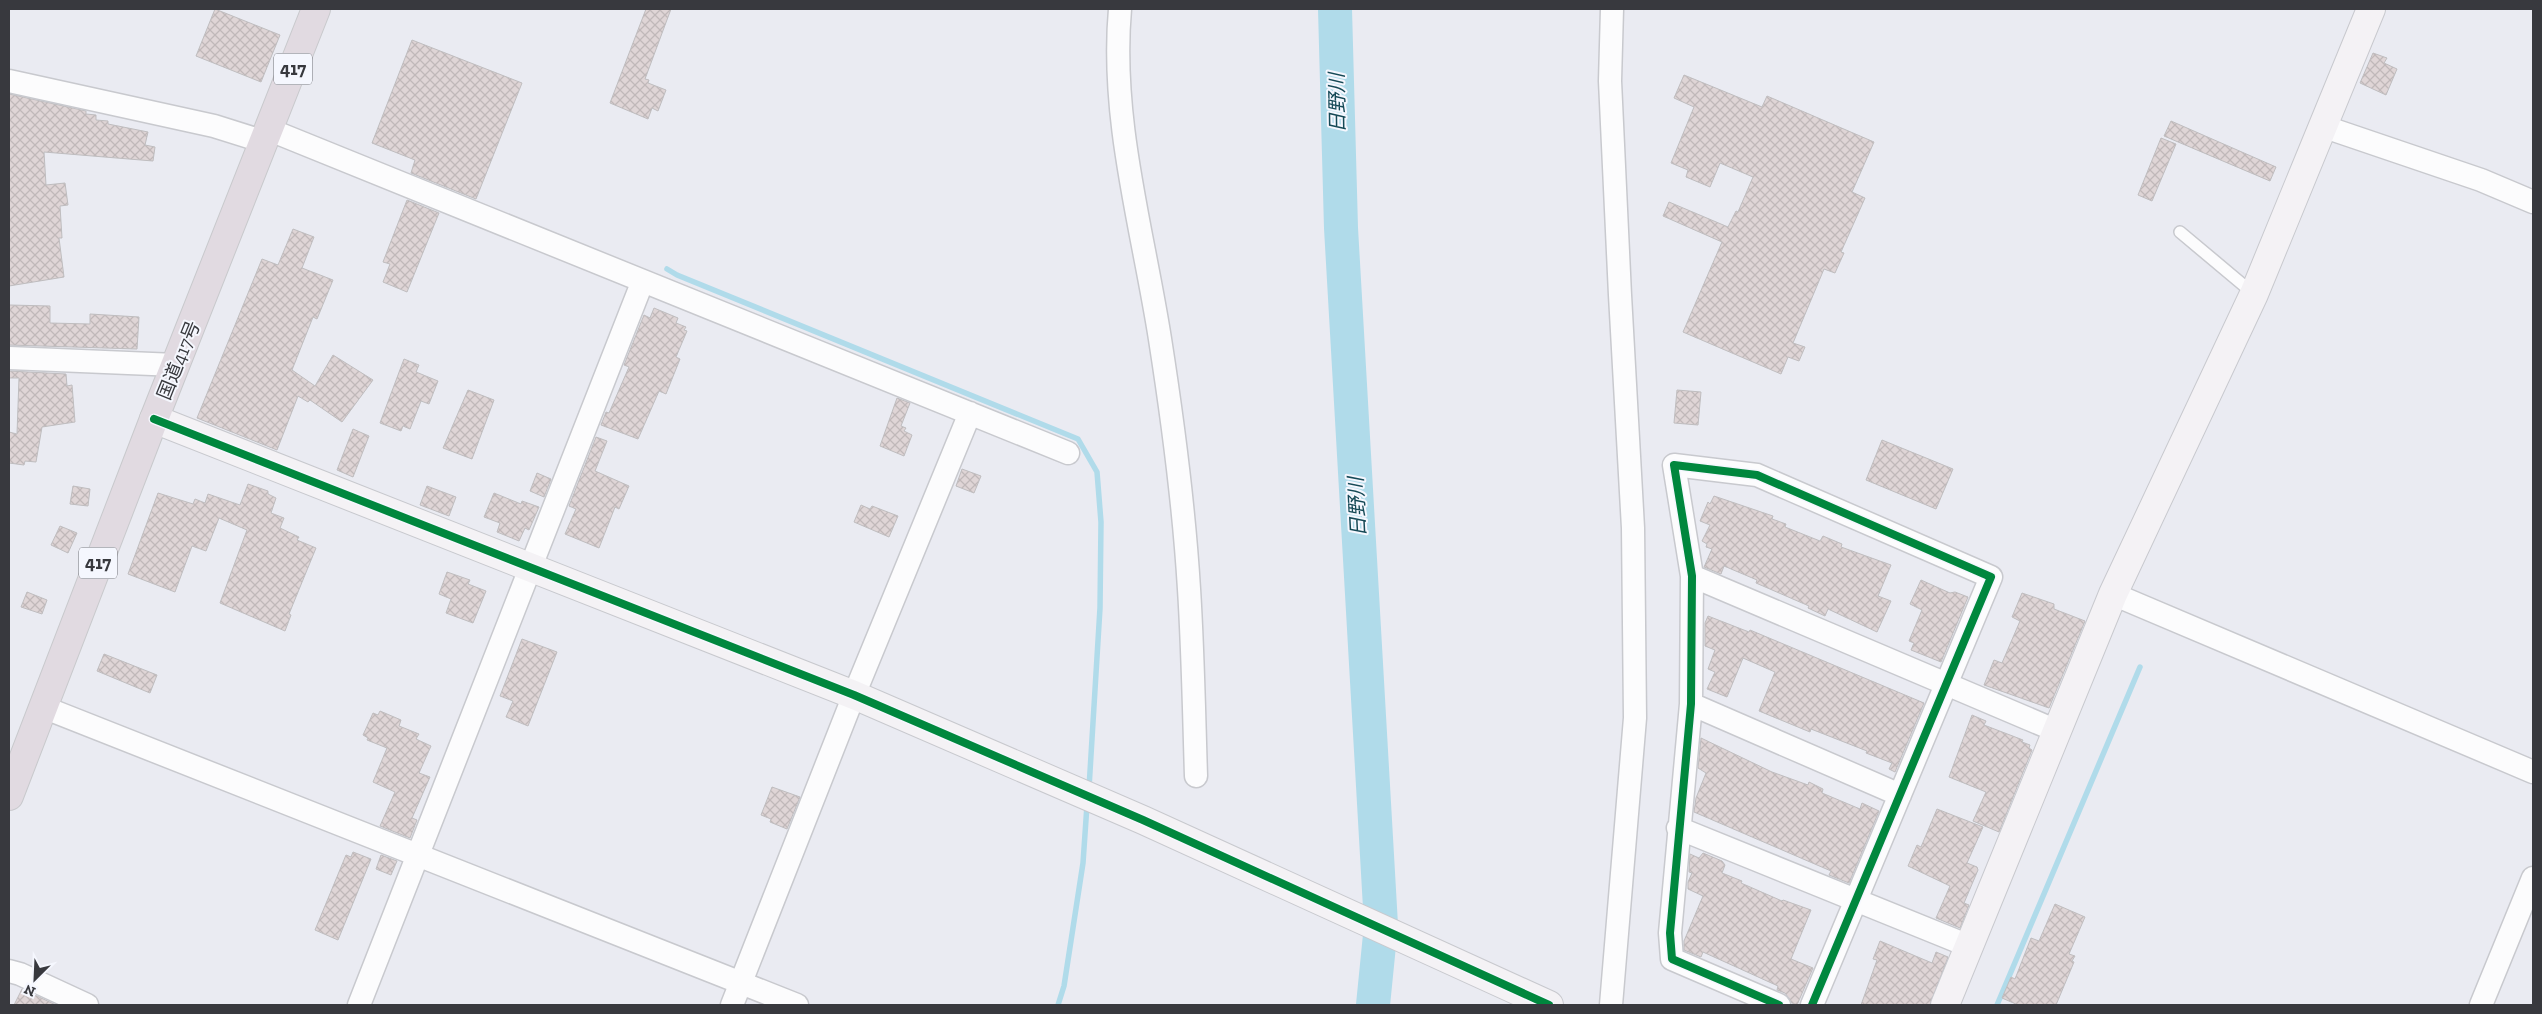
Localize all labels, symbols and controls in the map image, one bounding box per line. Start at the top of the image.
road number: 417 [274,54,312,85]
water label: 日野川 [1324,71,1350,133]
street label: 国道417号 [152,317,205,403]
water label: 日野川 [1343,474,1371,538]
road number: 417 [79,548,117,578]
north arrow [10,954,60,1004]
text: N [21,980,38,1000]

